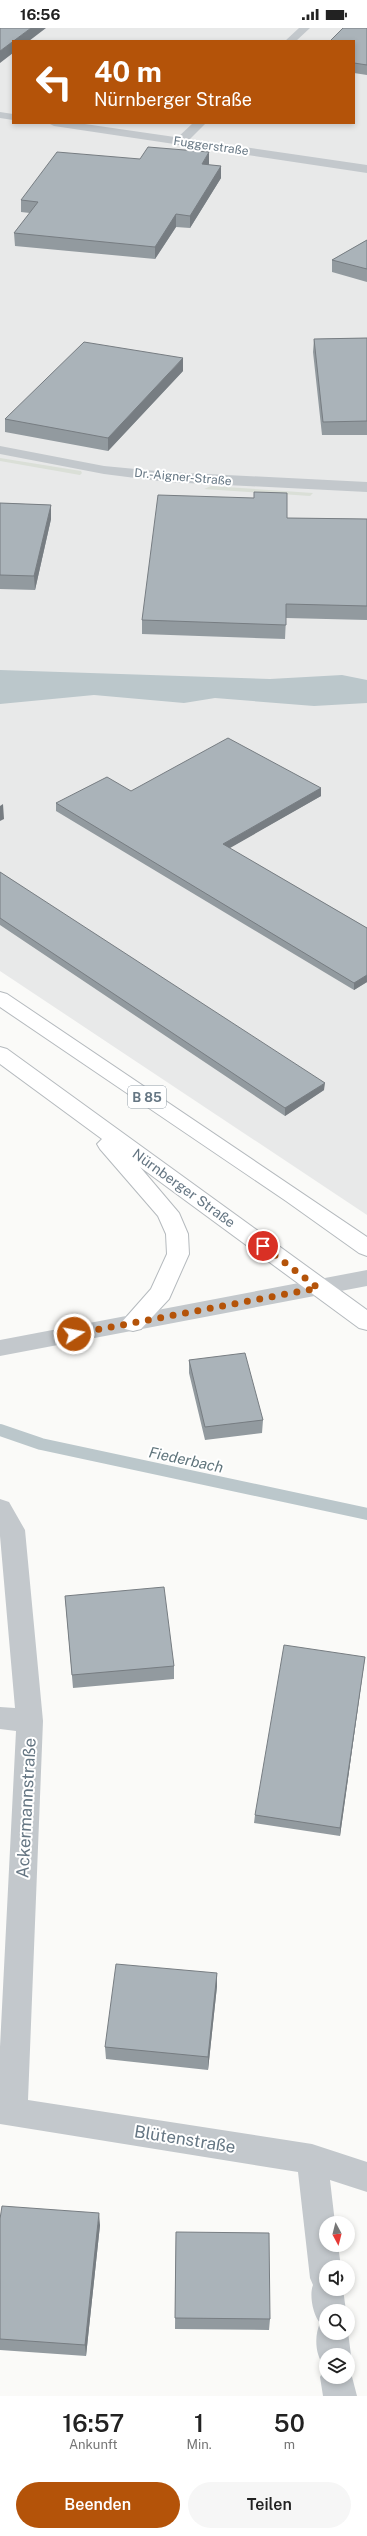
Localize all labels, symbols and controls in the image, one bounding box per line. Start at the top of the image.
text: 16:56 [20,6,60,23]
text: 40 m [94,55,162,88]
icon: left [28,56,80,108]
text: Nürnberger Straße [94,89,252,110]
street label: Fuggerstraße [173,134,250,158]
street label: Dr.-Aigner-Straße [134,466,232,488]
road number: B 85 [128,1086,166,1108]
street label: Nürnberger Straße [130,1145,238,1231]
pin [246,1229,280,1263]
icon: arrive [252,1235,274,1257]
position arrow [53,1313,95,1355]
water label: Fiederbach [147,1443,225,1476]
street label: Ackermannstraße [12,1737,40,1879]
street label: Blütenstraße [133,2121,237,2157]
north arrow [319,2216,355,2252]
map controls [319,2216,355,2384]
button: sound [319,2260,355,2296]
button: search [319,2304,355,2340]
button: layers [319,2348,355,2384]
text: 16:57 [62,2409,124,2437]
text: 1 [194,2409,204,2437]
text: 50 [274,2409,305,2437]
text: Ankunft [69,2437,118,2452]
text: Min. [186,2437,212,2452]
text: m [284,2437,295,2452]
button: Beenden [16,2482,180,2528]
button: Teilen [188,2482,351,2528]

